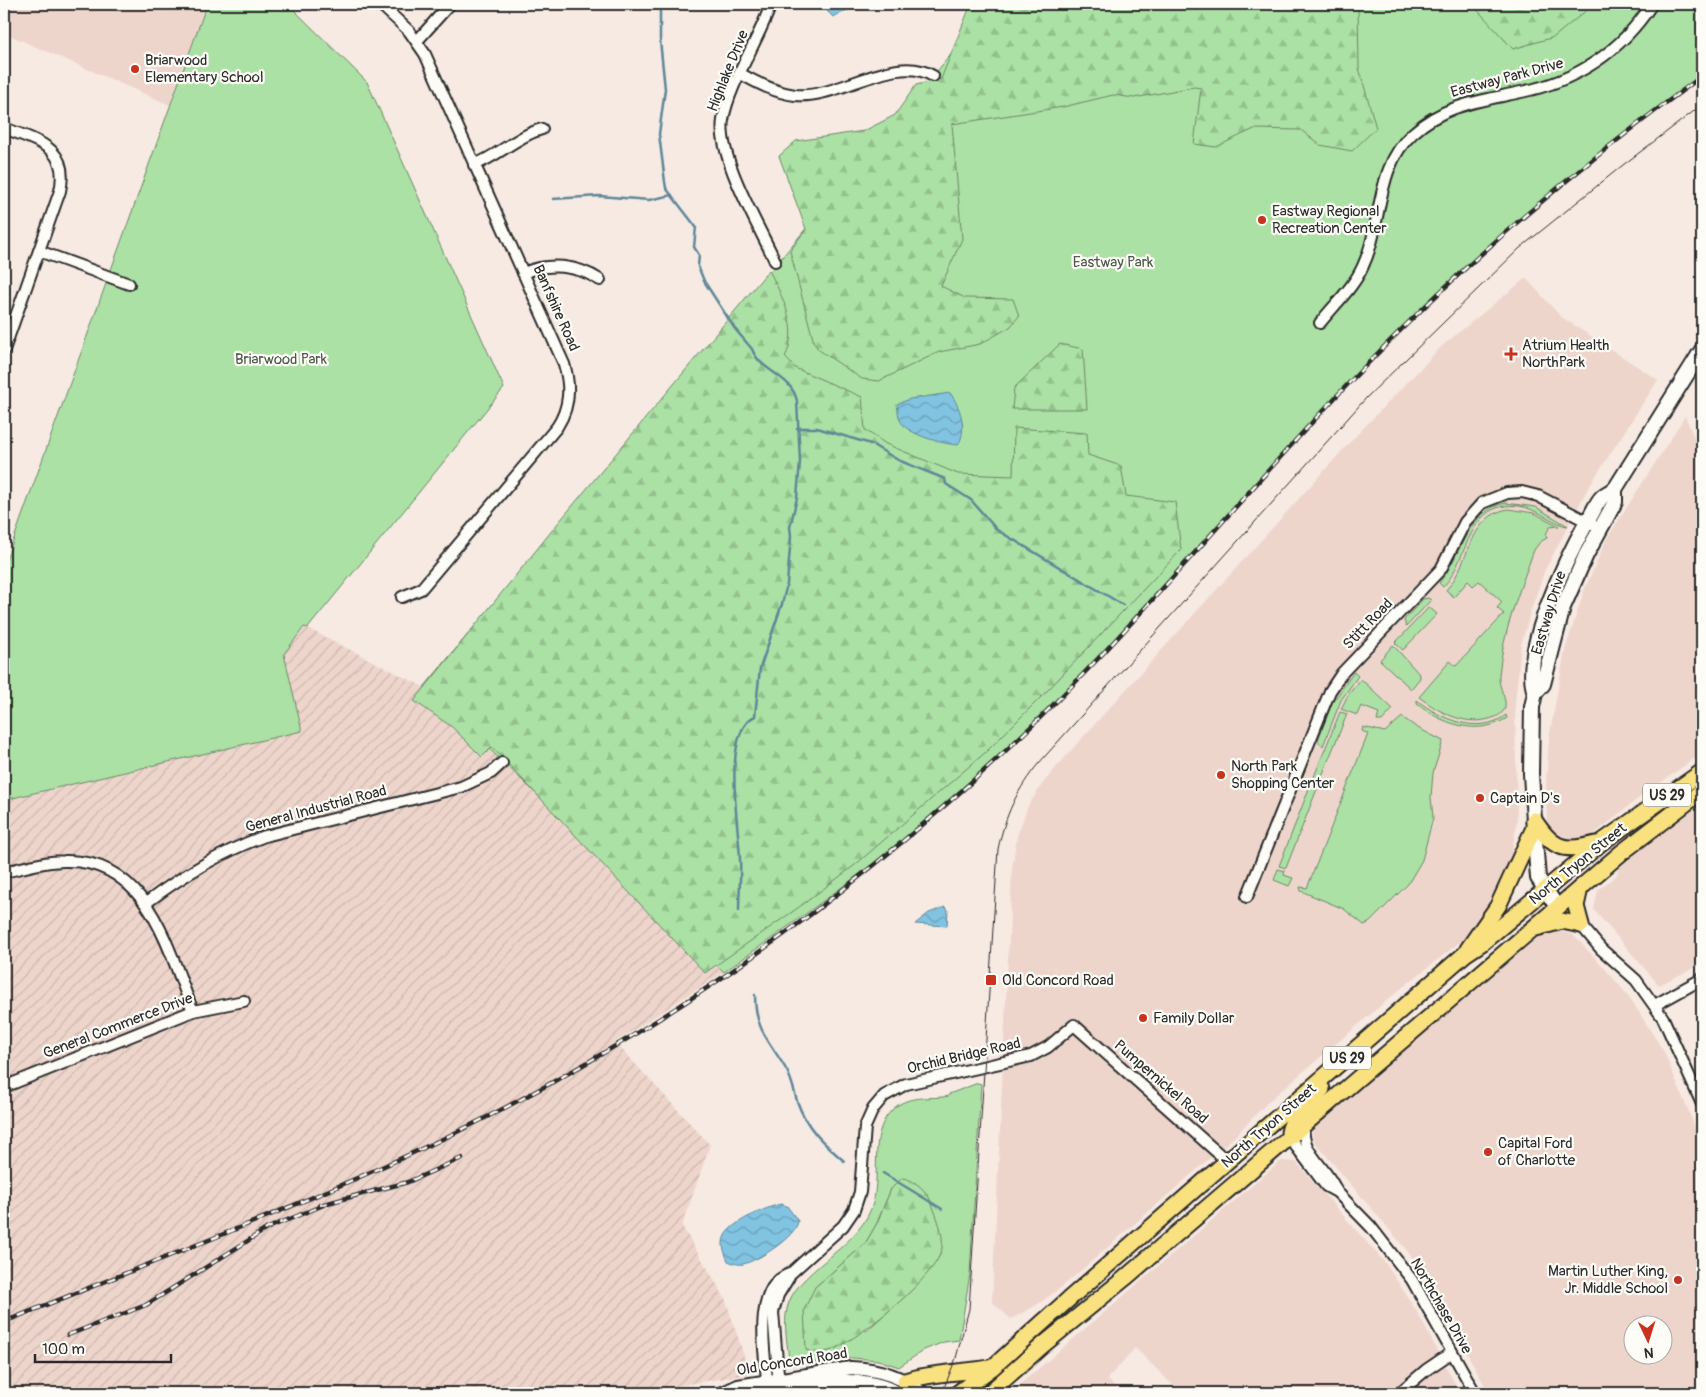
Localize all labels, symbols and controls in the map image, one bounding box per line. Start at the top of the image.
street label: Highlake Drive [703,27,753,115]
place label: Briarwood Elementary School [145,51,264,87]
street label: Eastway Park Drive [1449,54,1566,102]
marker: Briarwood Elementary School [129,63,141,75]
place label: Eastway Regional Recreation Center [1272,202,1387,238]
marker: Eastway Regional Recreation Center [1256,214,1268,226]
park label: Eastway Park [1073,253,1154,272]
street label: Banfshire Road [528,262,584,354]
place label: Atrium Health NorthPark [1522,336,1609,372]
marker: Atrium Health NorthPark [1504,347,1518,361]
park label: Briarwood Park [235,350,328,369]
street label: Eastway Drive [1527,568,1571,657]
street label: Stitt Road [1339,594,1397,654]
place label: North Park Shopping Center [1231,757,1335,793]
marker: North Park Shopping Center [1215,769,1227,781]
street label: General Industrial Road [243,781,389,837]
road number: US 29 [1643,784,1691,806]
place label: Captain D's [1490,789,1560,808]
marker: Captain D's [1474,792,1486,804]
street label: North Tryon Street [1525,818,1631,909]
place label: Old Concord Road [1002,971,1114,990]
marker: Old Concord Road [984,973,998,987]
street label: General Commerce Drive [41,988,196,1063]
place label: Family Dollar [1153,1009,1235,1028]
marker: Family Dollar [1137,1012,1149,1024]
street label: Orchid Bridge Road [905,1034,1023,1078]
street label: Pumpernickel Road [1110,1036,1212,1128]
road number: US 29 [1323,1046,1371,1070]
street label: North Tryon Street [1218,1079,1321,1172]
place label: Capital Ford of Charlotte [1498,1134,1576,1170]
marker: Capital Ford of Charlotte [1482,1146,1494,1158]
street label: Northchase Drive [1406,1255,1476,1358]
place label: Martin Luther King, Jr. Middle School [1548,1262,1668,1298]
marker: Martin Luther King, Jr. Middle School [1672,1274,1684,1286]
north arrow [1624,1314,1674,1364]
scale bar [35,1332,171,1364]
text: 100 m [42,1340,85,1359]
street label: Old Concord Road [735,1344,849,1380]
text: N [1644,1344,1654,1361]

